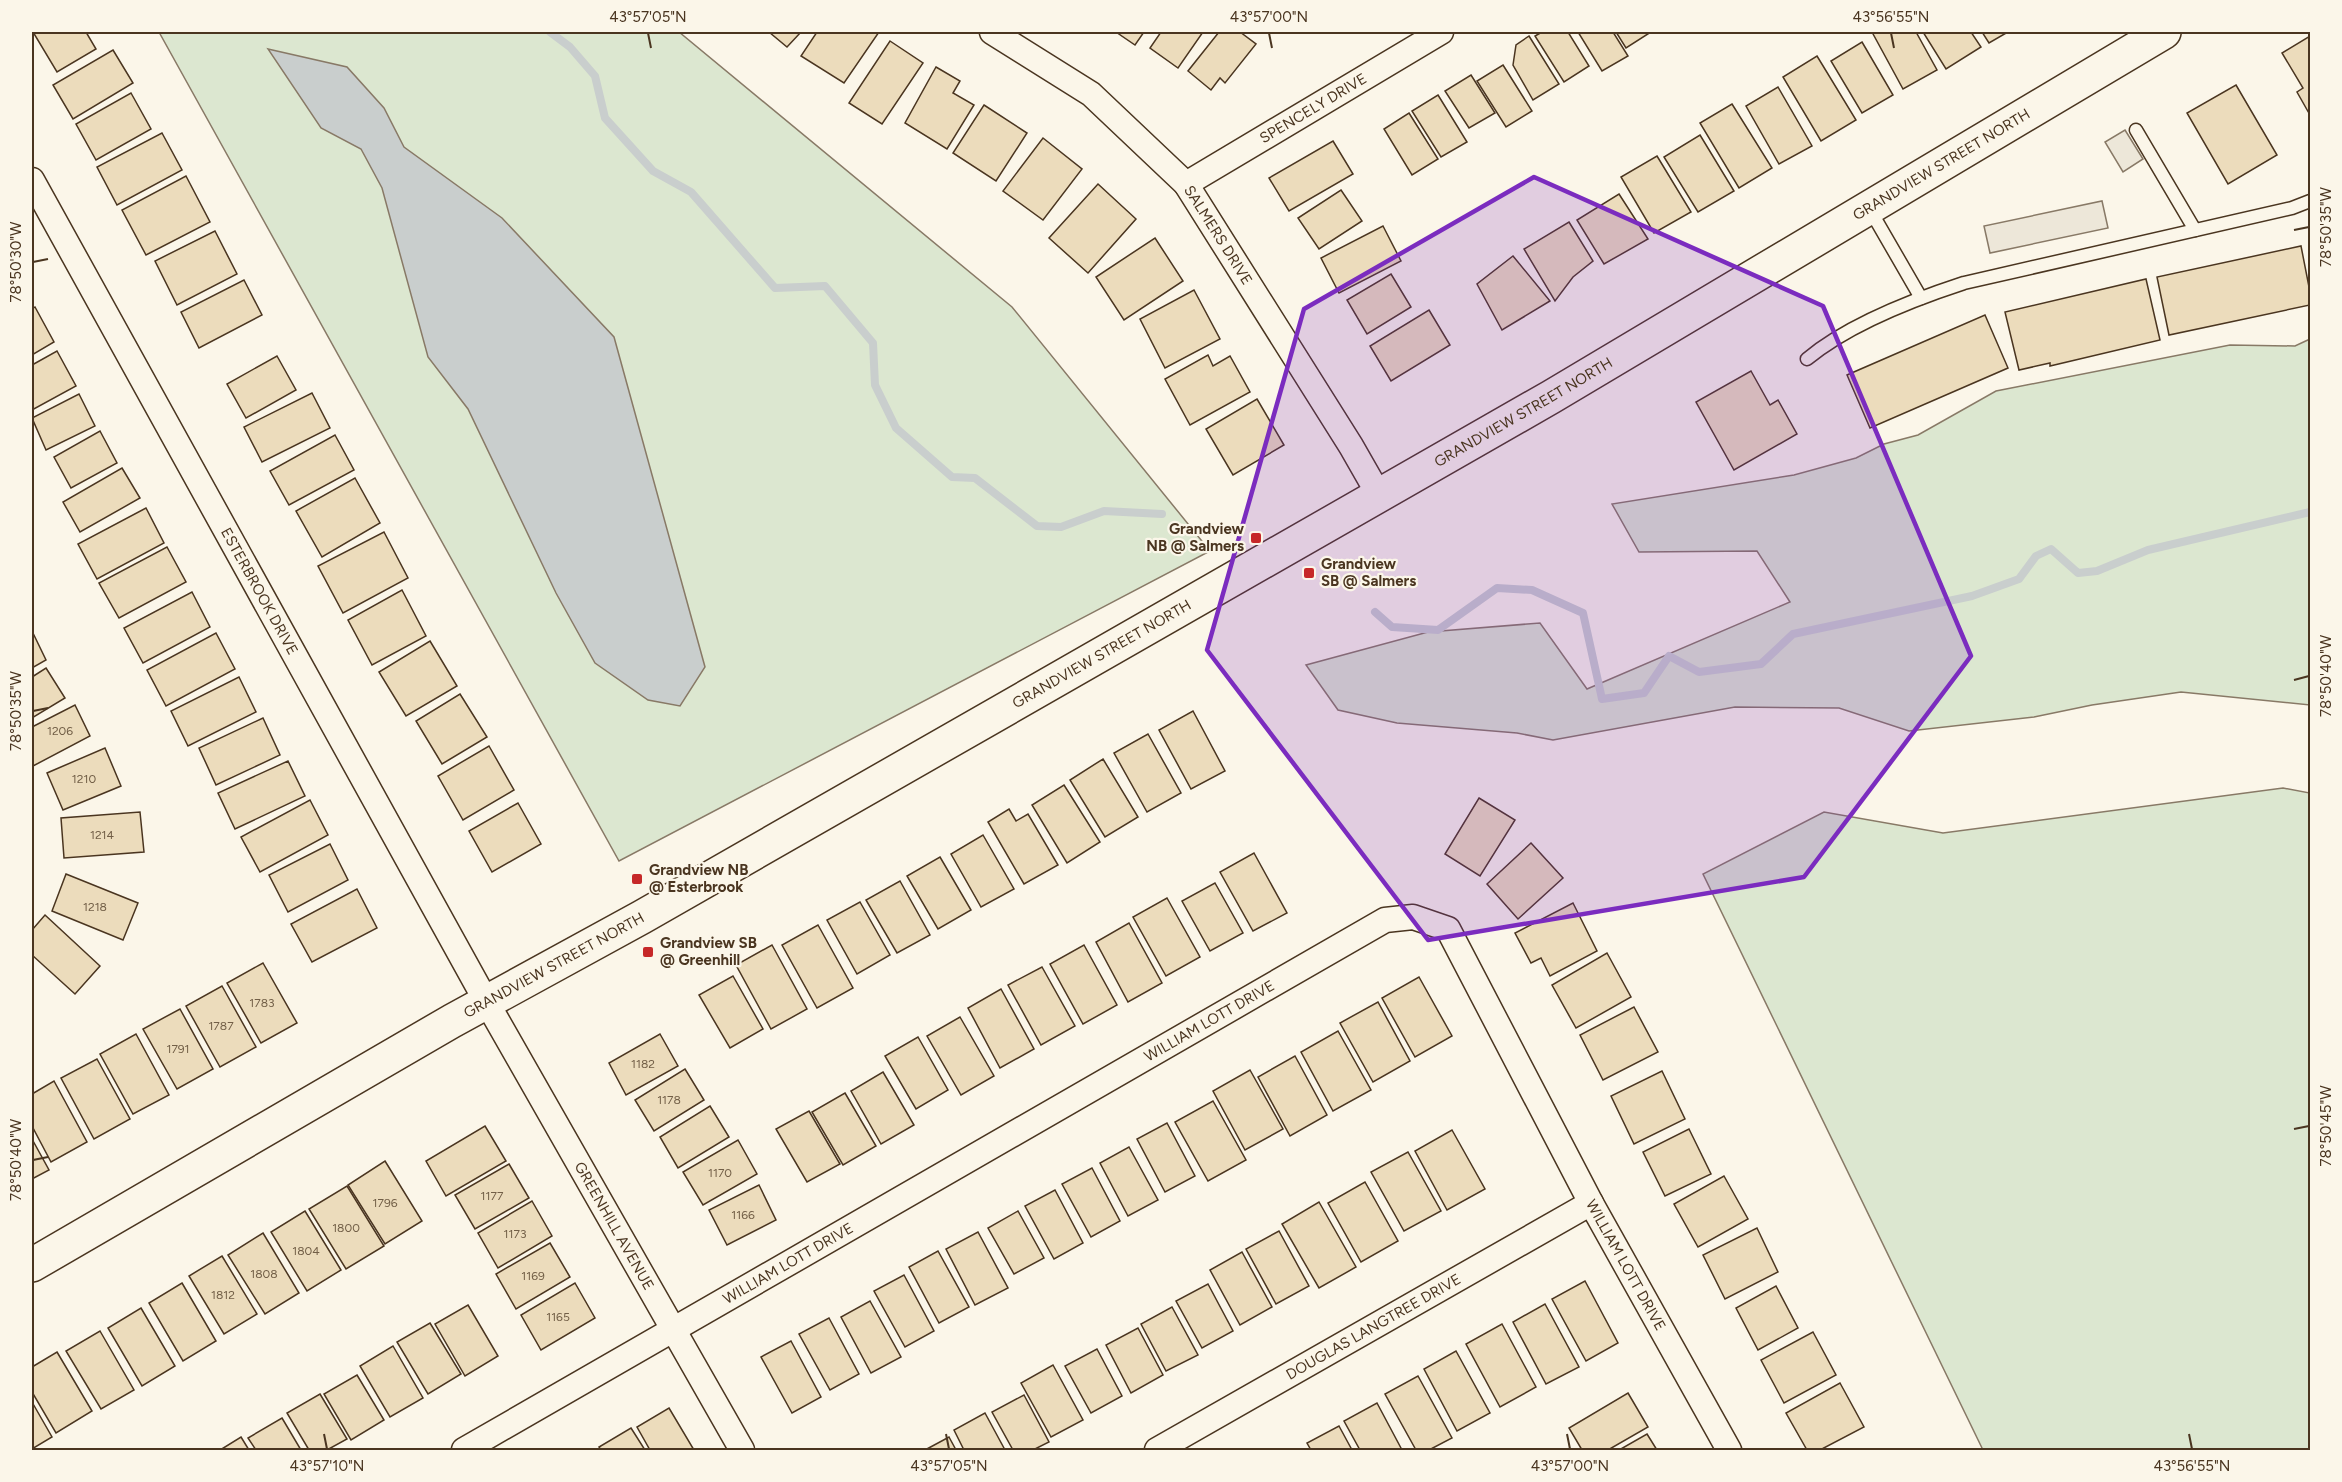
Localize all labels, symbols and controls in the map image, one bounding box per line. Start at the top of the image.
text: 43°57'05"N [609,8,687,26]
text: 43°57'00"N [1230,8,1308,26]
text: 43°56'55"N [1853,8,1929,26]
street label: SPENCELY DRIVE [1256,69,1370,147]
street label: GRANDVIEW STREET NORTH [1850,105,2033,224]
street label: SALMERS DRIVE [1180,182,1256,288]
text: 78°50'35"W [2317,186,2335,267]
text: 78°50'30"W [7,221,25,303]
street label: GRANDVIEW STREET NORTH [1431,353,1616,471]
place label: Grandview NB @ Salmers [1146,520,1244,555]
street label: ESTERBROOK DRIVE [217,525,302,658]
marker: Grandview NB @ Salmers [1249,531,1263,545]
place label: Grandview SB @ Salmers [1321,555,1416,590]
marker: Grandview SB @ Salmers [1302,566,1316,580]
street label: GRANDVIEW STREET NORTH [1009,596,1194,712]
text: 78°50'40"W [2317,634,2335,717]
text: 78°50'35"W [7,670,25,751]
house number: 1206 [47,724,73,738]
house number: 1210 [72,772,96,786]
house number: 1214 [90,828,115,842]
place label: Grandview NB @ Esterbrook [649,861,748,896]
marker: Grandview NB @ Esterbrook [630,872,644,886]
house number: 1218 [83,900,107,914]
street label: GRANDVIEW STREET NORTH [461,909,647,1022]
place label: Grandview SB @ Greenhill [660,934,757,969]
marker: Grandview SB @ Greenhill [641,945,655,959]
street label: WILLIAM LOTT DRIVE [1141,977,1278,1066]
house number: 1783 [249,996,275,1010]
house number: 1787 [208,1019,234,1033]
house number: 1791 [166,1042,190,1056]
house number: 1182 [631,1057,655,1071]
text: 78°50'45"W [2317,1085,2335,1167]
house number: 1178 [657,1093,681,1107]
text: 78°50'40"W [7,1118,25,1201]
street label: GREENHILL AVENUE [571,1158,658,1293]
house number: 1170 [708,1166,732,1180]
house number: 1177 [481,1189,504,1203]
house number: 1796 [373,1196,398,1210]
street label: WILLIAM LOTT DRIVE [1582,1196,1669,1334]
house number: 1166 [731,1208,755,1222]
street label: WILLIAM LOTT DRIVE [720,1219,856,1308]
house number: 1800 [332,1221,360,1235]
house number: 1173 [504,1227,526,1241]
house number: 1804 [292,1244,320,1258]
house number: 1808 [250,1267,278,1281]
house number: 1169 [521,1269,545,1283]
street label: DOUGLAS LANGTREE DRIVE [1283,1270,1464,1384]
house number: 1812 [211,1288,235,1302]
house number: 1165 [546,1310,570,1324]
text: 43°57'10"N [290,1457,364,1475]
text: 43°57'05"N [910,1457,988,1475]
text: 43°57'00"N [1531,1457,1609,1475]
text: 43°56'55"N [2154,1457,2230,1475]

